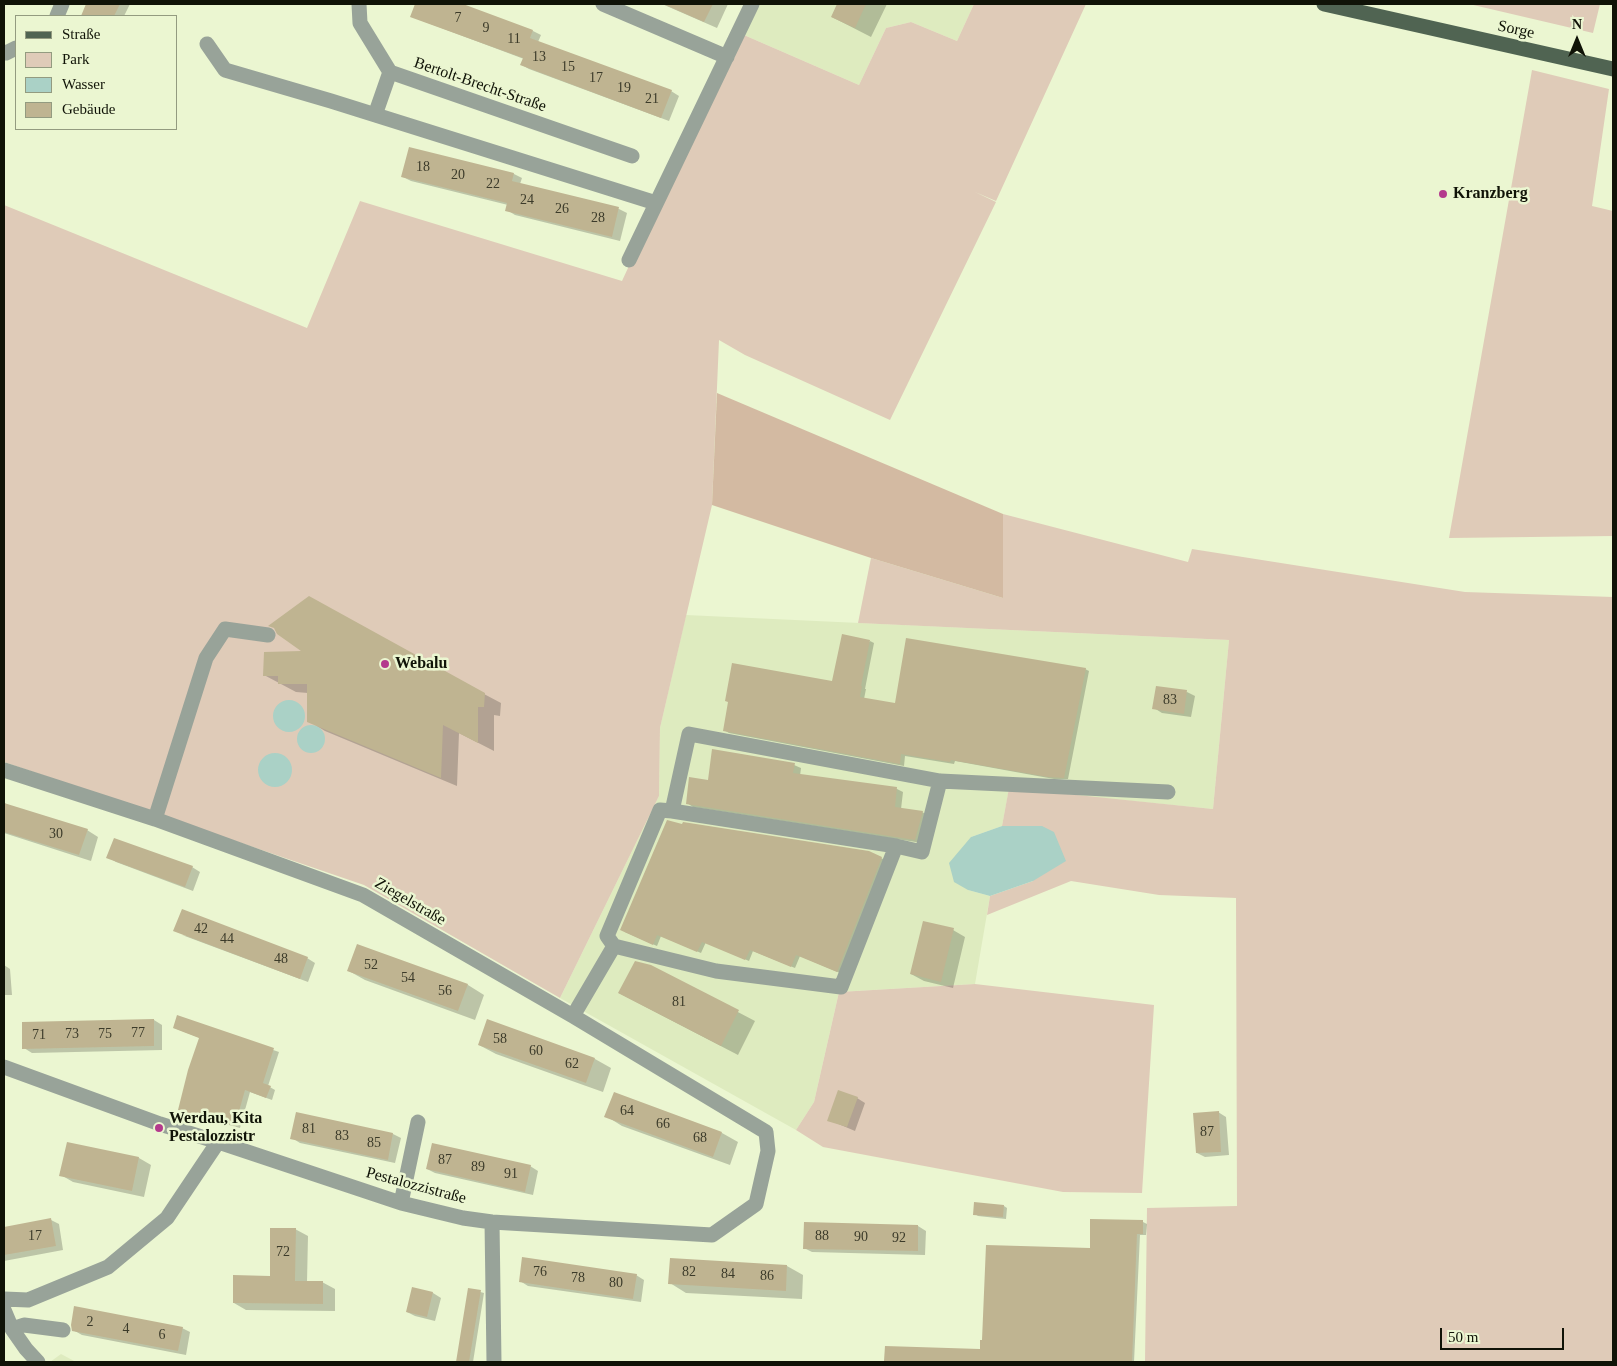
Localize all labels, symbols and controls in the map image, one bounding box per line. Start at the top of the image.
house number: 7 [454,10,462,26]
legend [15,15,178,130]
north arrow [1552,15,1602,65]
street label: Sorge [1496,17,1536,43]
text: N [1572,17,1582,32]
house number: 9 [482,20,490,36]
text: Straße [62,26,100,42]
house number: 11 [507,31,521,47]
house number: 13 [532,49,546,65]
text: Park [62,51,90,67]
street label: Bertolt-Brecht-Straße [411,53,549,117]
house number: 15 [561,59,575,75]
house number: 17 [589,70,603,86]
text: Wasser [62,76,105,92]
house number: 19 [617,80,631,96]
house number: 21 [645,91,659,107]
text: Gebäude [62,101,115,117]
house number: 18 [416,159,430,175]
house number: 20 [451,167,465,183]
house number: 22 [486,176,500,192]
place label: Kranzberg [1453,184,1528,204]
marker: Kranzberg [1437,188,1449,200]
house number: 24 [520,192,534,208]
house number: 26 [555,201,569,217]
house number: 28 [591,210,605,226]
place label: Webalu [395,654,447,674]
marker: Webalu [379,658,391,670]
house number: 83 [1163,692,1177,708]
house number: 30 [49,826,63,842]
street label: Ziegelstraße [371,874,449,930]
house number: 42 [194,921,208,937]
house number: 44 [220,931,234,947]
house number: 48 [274,951,288,967]
house number: 52 [364,957,378,973]
house number: 54 [401,970,415,986]
house number: 56 [438,983,452,999]
house number: 81 [672,994,686,1010]
house number: 77 [131,1025,145,1041]
house number: 73 [65,1026,79,1042]
house number: 75 [98,1026,112,1042]
house number: 71 [32,1027,46,1043]
house number: 58 [493,1031,507,1047]
house number: 60 [529,1043,543,1059]
house number: 62 [565,1056,579,1072]
house number: 64 [620,1103,634,1119]
place label: Werdau, Kita Pestalozzistr [169,1109,262,1147]
house number: 66 [656,1116,670,1132]
house number: 81 [302,1121,316,1137]
marker: Werdau, Kita Pestalozzistr [153,1122,165,1134]
house number: 87 [1200,1124,1214,1140]
house number: 83 [335,1128,349,1144]
house number: 68 [693,1130,707,1146]
house number: 85 [367,1135,381,1151]
house number: 87 [438,1152,452,1168]
house number: 89 [471,1159,485,1175]
street label: Pestalozzistraße [364,1163,468,1209]
house number: 91 [504,1166,518,1182]
house number: 17 [28,1228,42,1244]
house number: 88 [815,1228,829,1244]
house number: 90 [854,1229,868,1245]
house number: 92 [892,1230,906,1246]
house number: 72 [276,1244,290,1260]
house number: 76 [533,1264,547,1280]
house number: 82 [682,1264,696,1280]
house number: 84 [721,1266,735,1282]
house number: 86 [760,1268,774,1284]
house number: 78 [571,1270,585,1286]
house number: 80 [609,1275,623,1291]
house number: 2 [86,1314,94,1330]
scale bar [1442,1318,1566,1350]
house number: 4 [122,1321,130,1337]
house number: 6 [158,1327,166,1343]
text: 50 m [1448,1329,1478,1345]

